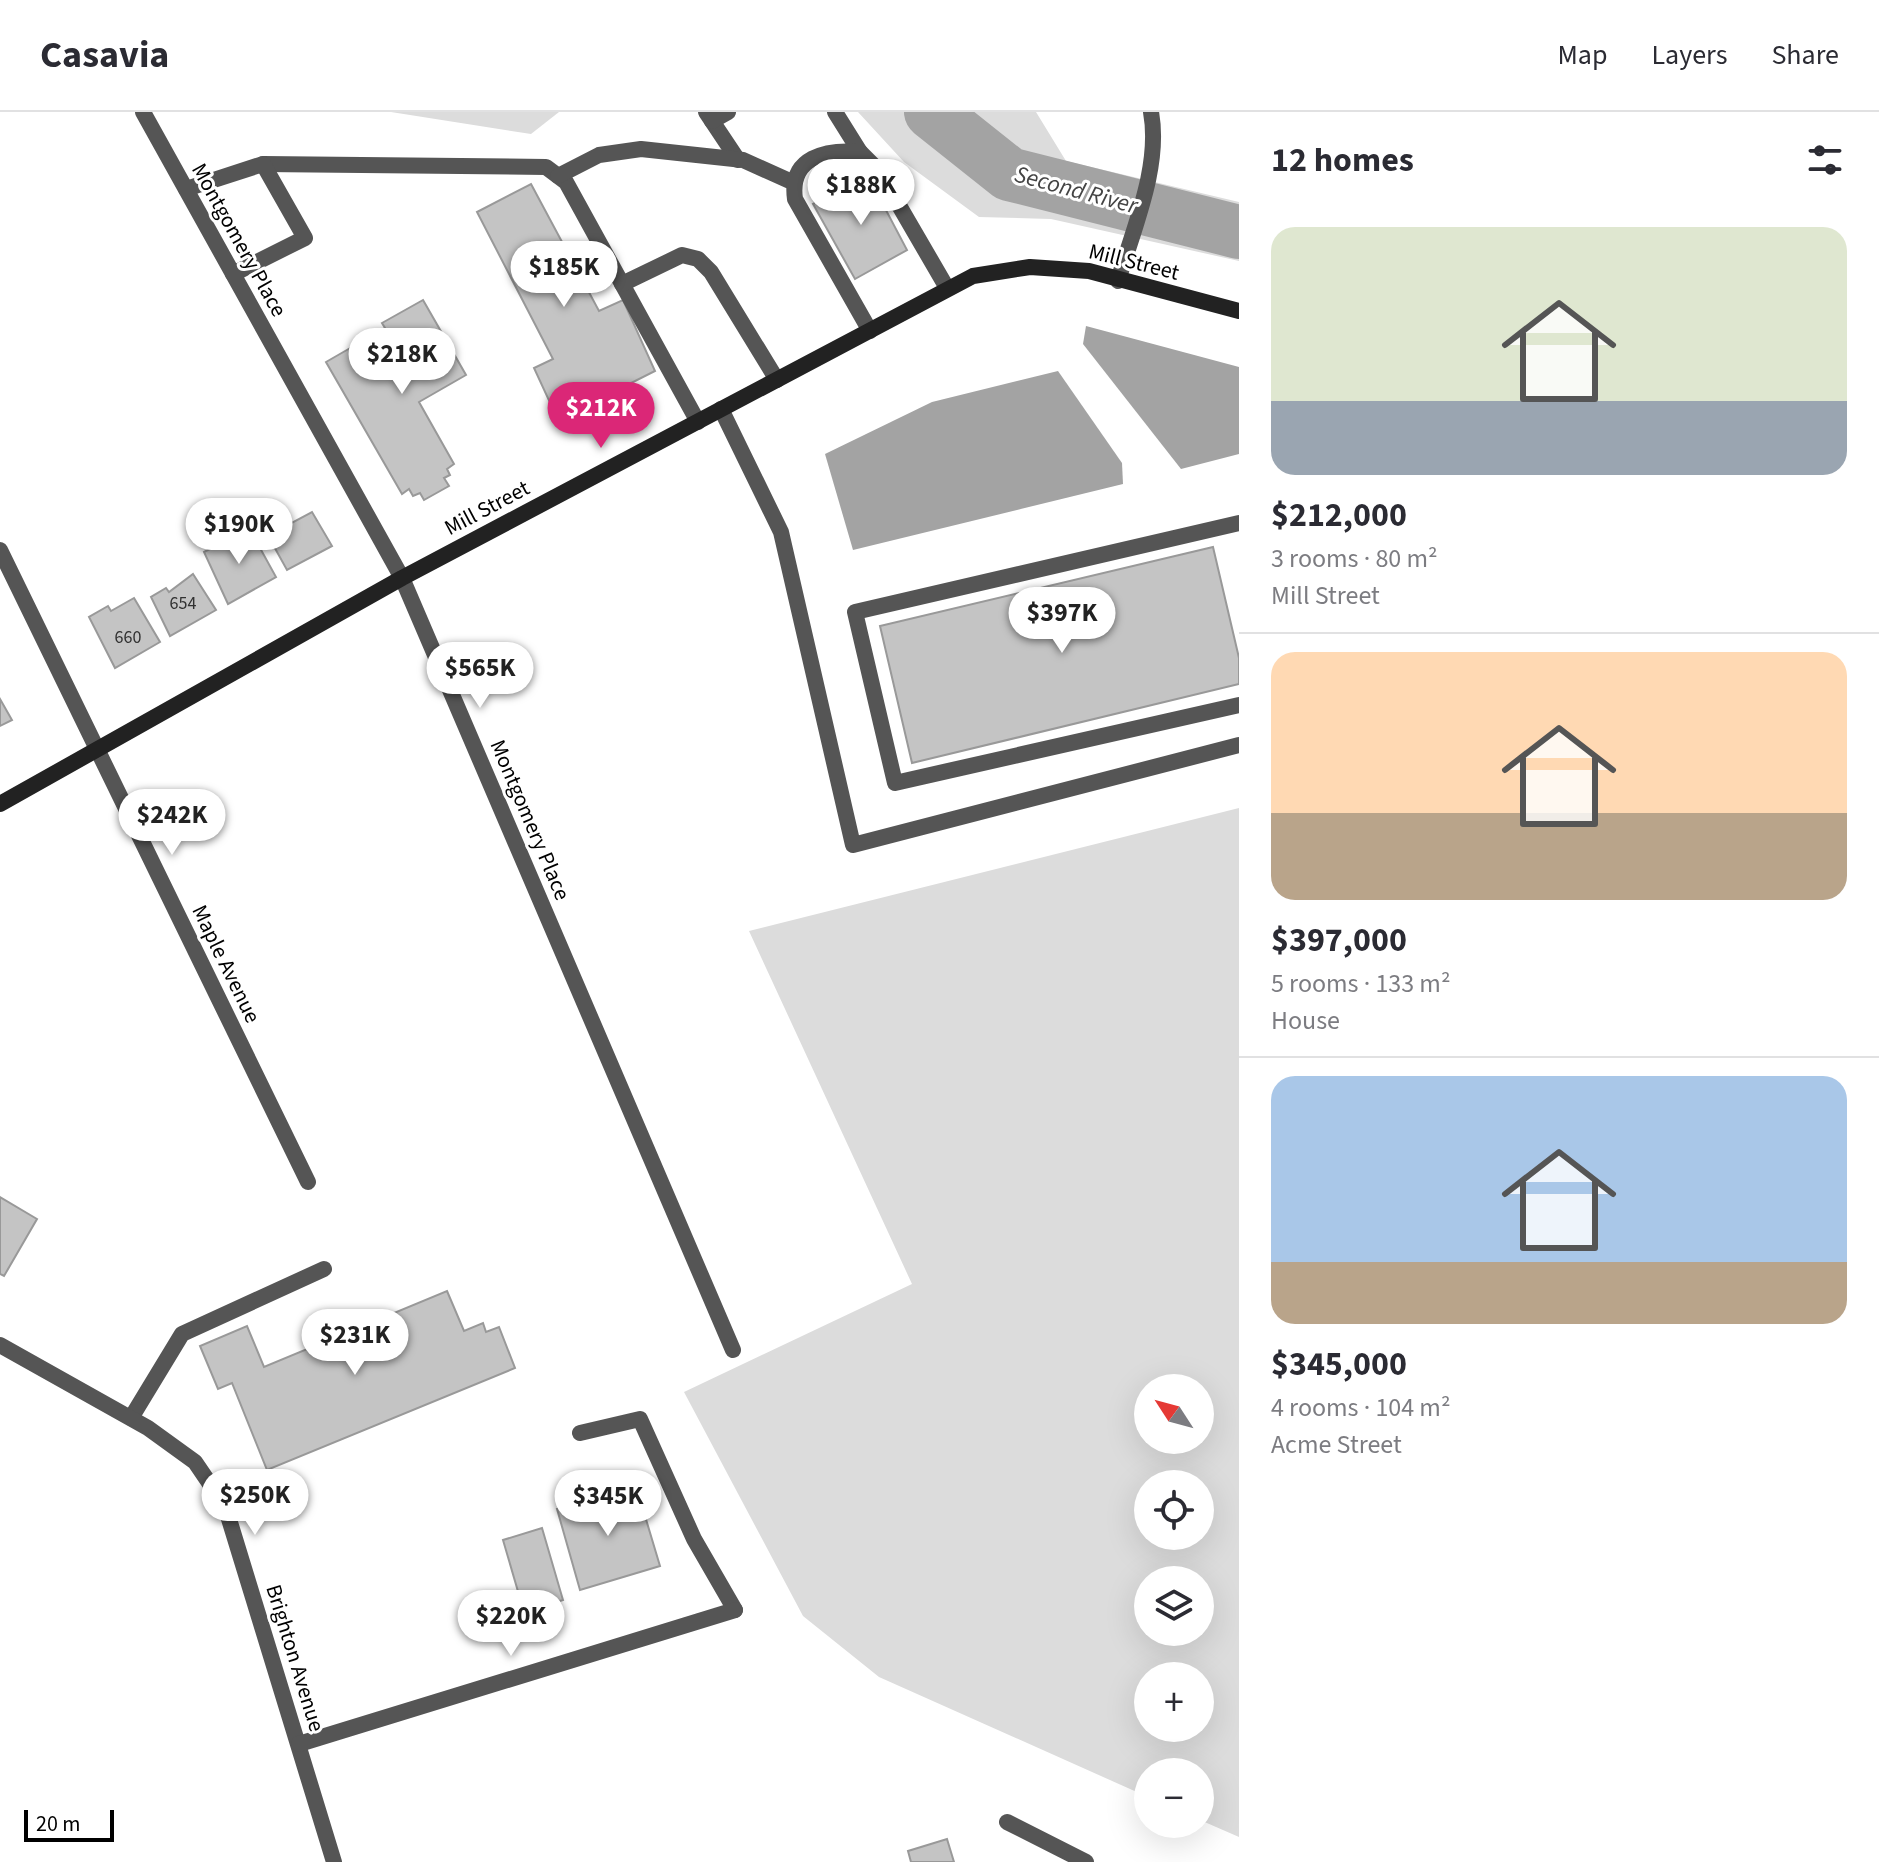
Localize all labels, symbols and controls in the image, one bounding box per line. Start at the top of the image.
text: Casavia [40,28,169,82]
text: Map [1557,35,1607,75]
text: Layers [1651,35,1727,75]
text: Share [1771,35,1839,75]
text: 12 homes [1271,136,1414,185]
icon: filters [1803,138,1847,182]
street label: Montgomery Place [183,157,295,323]
water label: Second River [1011,157,1143,224]
pin: $188K [805,159,917,227]
text: $188K [826,166,896,203]
street label: Mill Street [1085,235,1183,289]
pin: $185K [508,241,620,309]
text: $185K [529,248,599,285]
icon: home [1487,279,1631,423]
pin: $218K [346,328,458,396]
text: $218K [367,335,437,372]
pin: $212K [545,382,657,450]
text: $212K [566,389,636,426]
street label: Mill Street [439,472,536,544]
text: $212,000 [1271,491,1407,540]
pin: $190K [183,498,295,566]
text: $190K [204,505,274,542]
text: 3 rooms · 80 m² [1271,540,1438,577]
text: Mill Street [1271,577,1380,614]
pin: $397K [1006,587,1118,655]
house number: 654 [170,591,196,616]
text: $397K [1027,594,1097,631]
house number: 660 [115,625,141,650]
pin: $565K [424,642,536,710]
text: $565K [445,649,515,686]
icon: home [1487,704,1631,848]
street label: Montgomery Place [482,735,578,905]
pin: $242K [116,789,228,857]
text: $242K [137,796,207,833]
street label: Maple Avenue [184,899,268,1029]
text: $397,000 [1271,916,1407,965]
text: 5 rooms · 133 m² [1271,965,1450,1002]
text: House [1271,1002,1340,1039]
icon: home [1487,1128,1631,1272]
pin: $231K [299,1309,411,1377]
text: $231K [320,1316,390,1353]
text: $345,000 [1271,1340,1407,1389]
north arrow [1134,1374,1214,1454]
map controls [1134,1374,1214,1838]
text: 4 rooms · 104 m² [1271,1389,1450,1426]
text: Acme Street [1271,1426,1402,1463]
pin: $250K [199,1469,311,1537]
pin: $345K [552,1470,664,1538]
button: locate [1134,1470,1214,1550]
text: $250K [220,1476,290,1513]
text: $345K [573,1477,643,1514]
button: layers [1134,1566,1214,1646]
street label: Brighton Avenue [257,1580,333,1736]
pin: $220K [455,1590,567,1658]
text: $220K [476,1597,546,1634]
button: + [1134,1662,1214,1742]
button: − [1134,1758,1214,1838]
scale bar [24,1806,114,1842]
text: 20 m [36,1808,81,1840]

